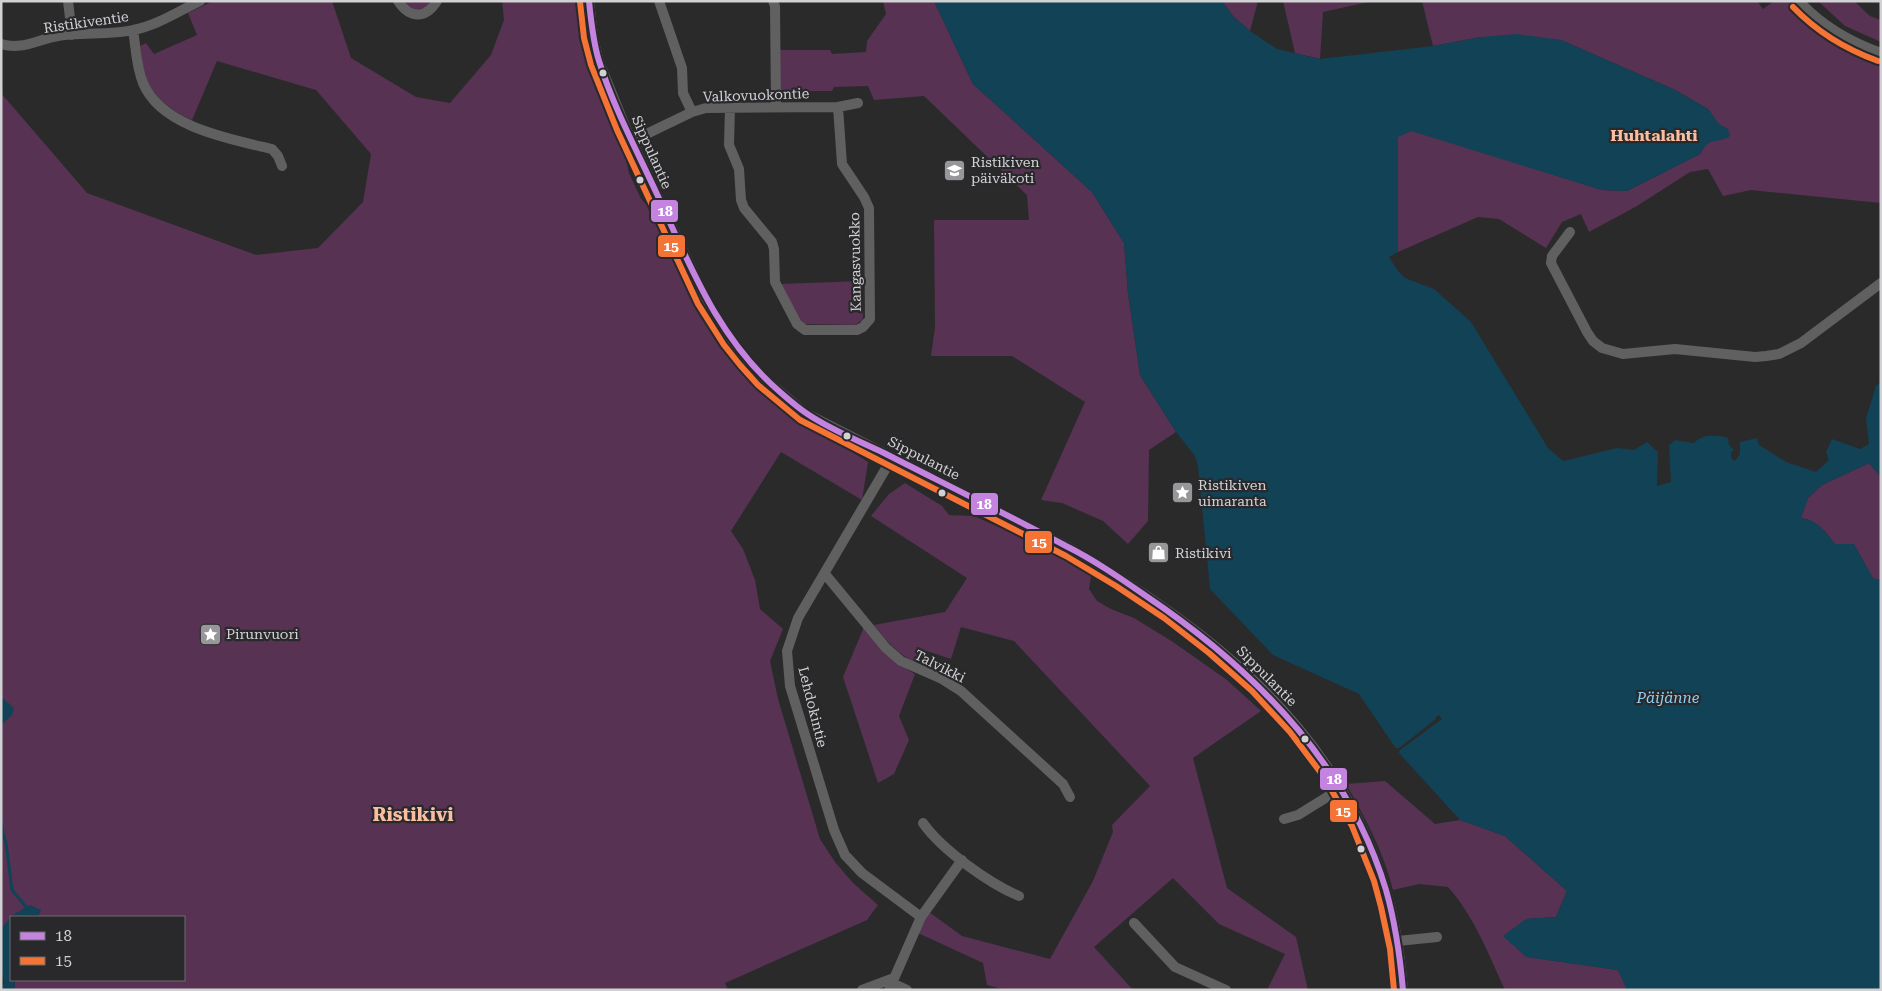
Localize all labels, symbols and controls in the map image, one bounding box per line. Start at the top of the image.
street label: Ristikiventie [42,8,130,36]
unlabelled marker [598,68,608,78]
street label: Valkovuokontie [702,85,810,105]
street label: Sippulantie [629,113,675,191]
district label: Huhtalahti [1610,126,1698,145]
place label: Ristikiven päiväkoti [971,154,1040,186]
school or university icon: Ristikiven päiväkoti [943,158,967,182]
unlabelled marker [635,175,645,185]
line badge: 18 [650,199,679,223]
text: 18 [657,203,673,219]
street label: Kangasvuokko [846,212,864,312]
line badge: 15 [657,234,686,258]
text: 15 [663,238,679,254]
unlabelled marker [842,431,852,441]
street label: Sippulantie [885,433,963,483]
place label: Ristikiven uimaranta [1198,477,1267,509]
place icon: Ristikiven uimaranta [1170,481,1194,505]
unlabelled marker [937,488,947,498]
line badge: 18 [970,492,999,516]
text: 18 [976,496,992,512]
line badge: 15 [1024,530,1053,554]
text: 15 [1031,534,1047,550]
shop icon: Ristikivi [1147,541,1171,565]
place label: Ristikivi [1175,545,1232,561]
place icon: Pirunvuori [198,622,222,646]
place label: Pirunvuori [226,626,299,642]
street label: Sippulantie [1234,643,1301,710]
street label: Talvikki [912,646,969,686]
street label: Lehdokintie [795,665,831,749]
water label: Päijänne [1636,689,1700,707]
unlabelled marker [1300,734,1310,744]
line badge: 18 [1319,767,1348,791]
text: 18 [1326,771,1342,787]
line badge: 15 [1329,799,1358,823]
district label: Ristikivi [372,803,454,826]
text: 15 [1335,803,1351,819]
unlabelled marker [1356,844,1366,854]
legend [10,916,185,981]
text: 18 [55,927,72,945]
text: 15 [55,952,72,970]

